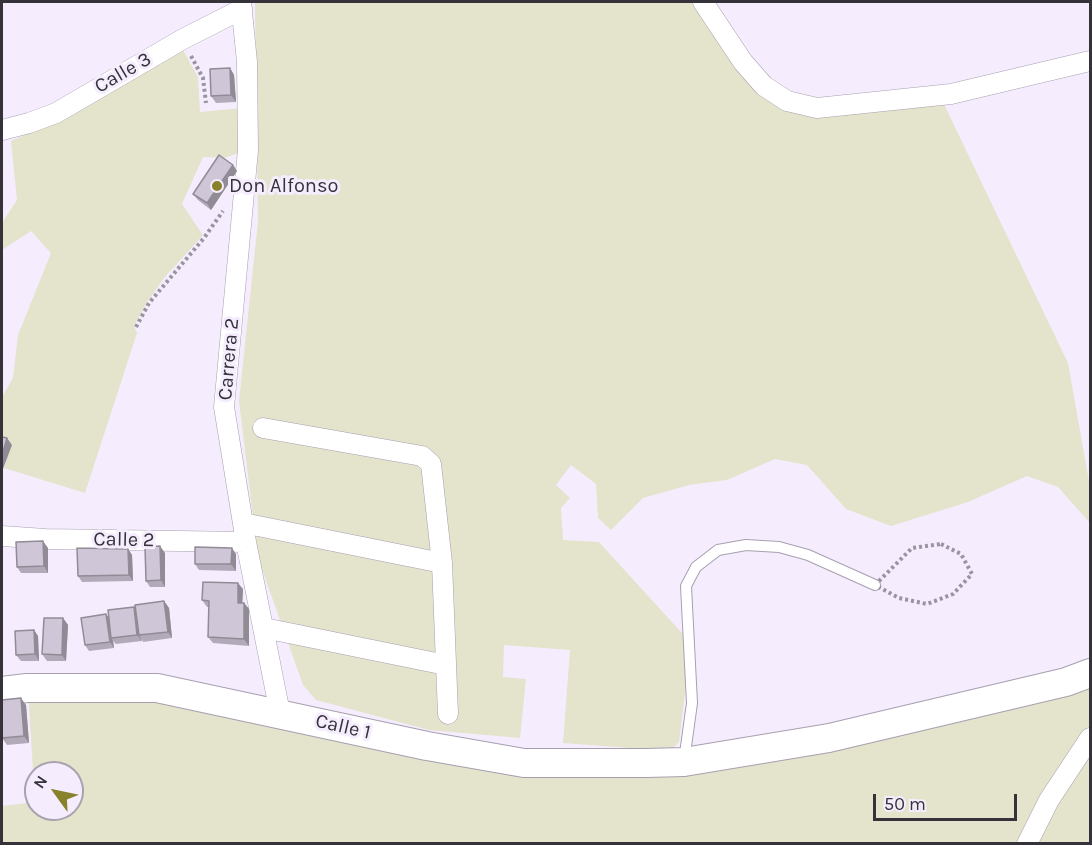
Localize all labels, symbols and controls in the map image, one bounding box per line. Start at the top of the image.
street label: Calle 3 [90,47,156,99]
place label: Don Alfonso [229,174,338,198]
marker: Don Alfonso [210,179,224,193]
street label: Carrera 2 [213,317,245,401]
street label: Calle 2 [93,527,155,553]
street label: Calle 1 [313,709,373,745]
north arrow [24,761,84,821]
text: N [29,772,51,792]
scale bar [876,782,1020,820]
text: 50 m [884,793,926,815]

